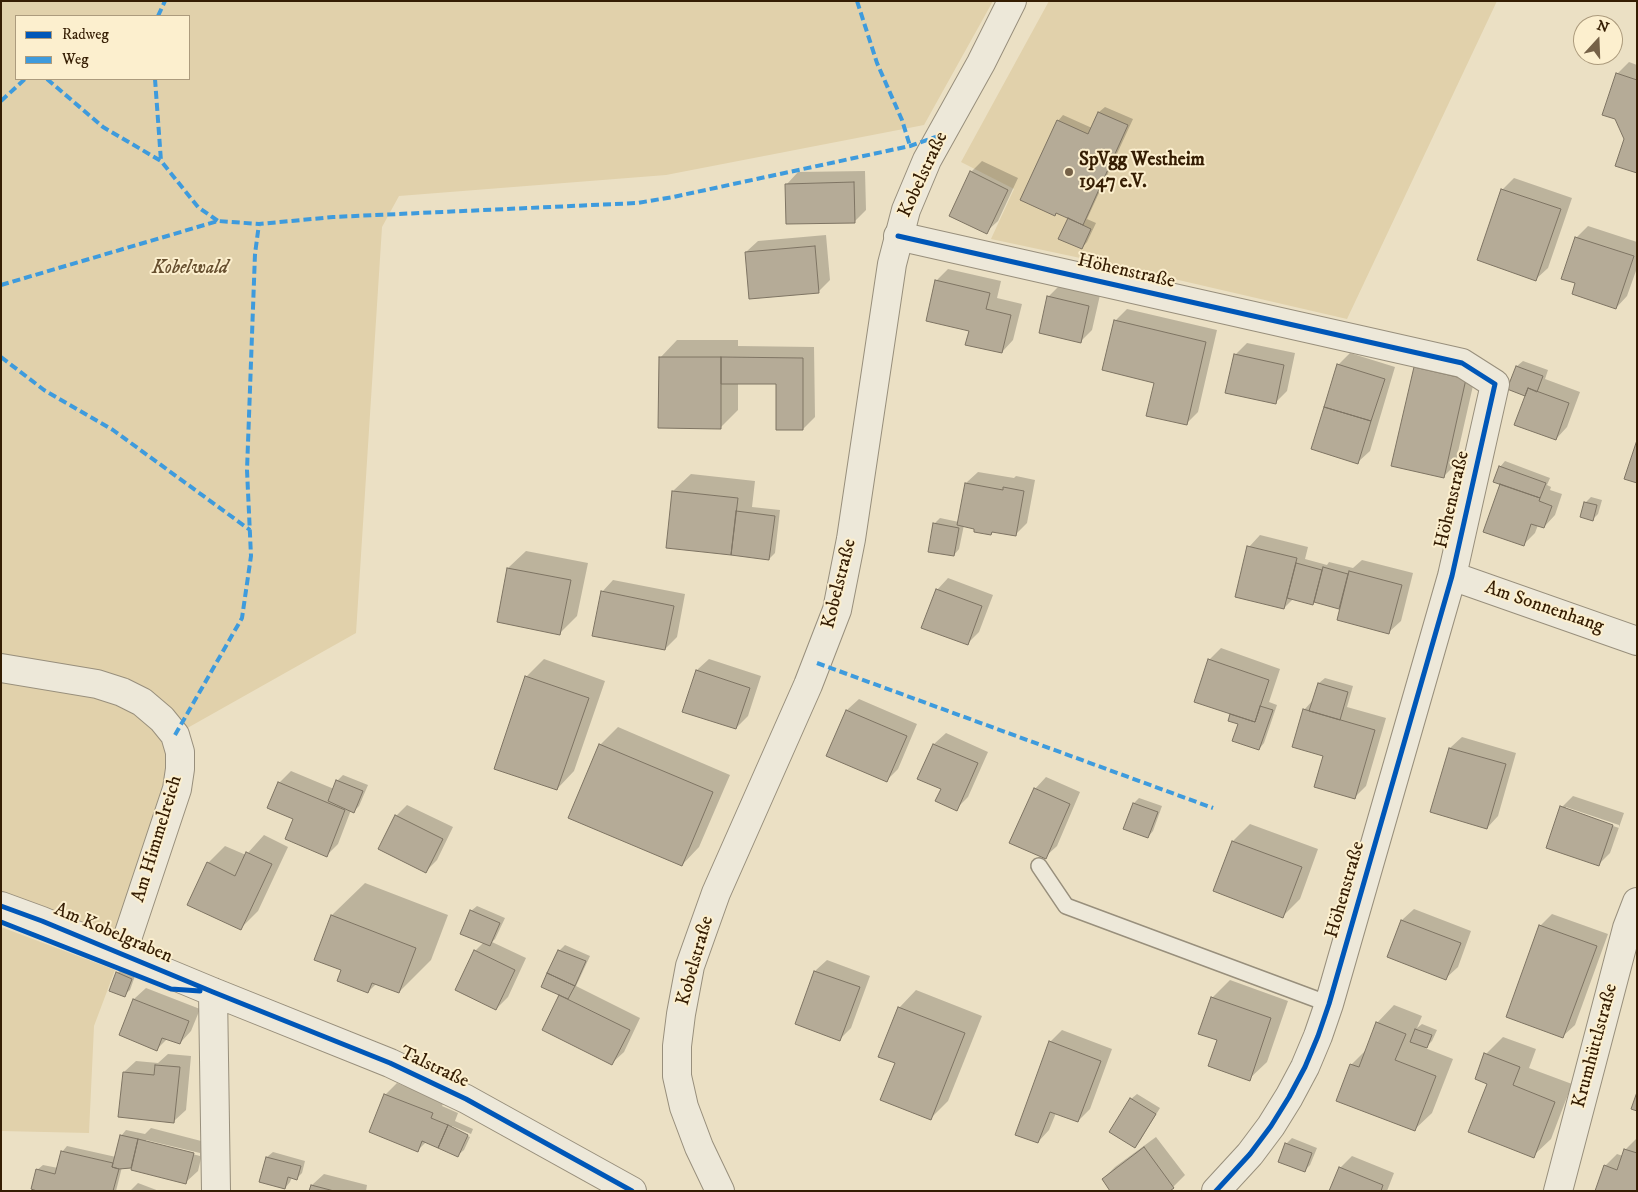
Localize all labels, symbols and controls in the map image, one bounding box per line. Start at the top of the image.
legend [15,15,190,80]
north arrow [1573,15,1623,65]
text: N [1594,16,1611,37]
text: Radweg [62,25,109,44]
text: Weg [62,50,89,69]
street label: Kobelstraße [894,129,954,221]
place label: SpVgg Westheim 1947 e.V. [1079,150,1205,194]
marker: SpVgg Westheim 1947 e.V. [1063,166,1075,178]
street label: Höhenstraße [1075,250,1177,294]
park label: Kobelwald [152,258,228,280]
street label: Höhenstraße [1431,449,1475,551]
street label: Kobelstraße [818,537,862,631]
street label: Am Sonnenhang [1481,577,1607,639]
street label: Am Himmelreich [128,773,188,905]
street label: Höhenstraße [1321,839,1371,941]
street label: Am Kobelgraben [50,899,176,969]
street label: Kobelstraße [672,914,720,1008]
street label: Krumhüttlstraße [1568,981,1624,1111]
street label: Talstraße [396,1042,472,1094]

